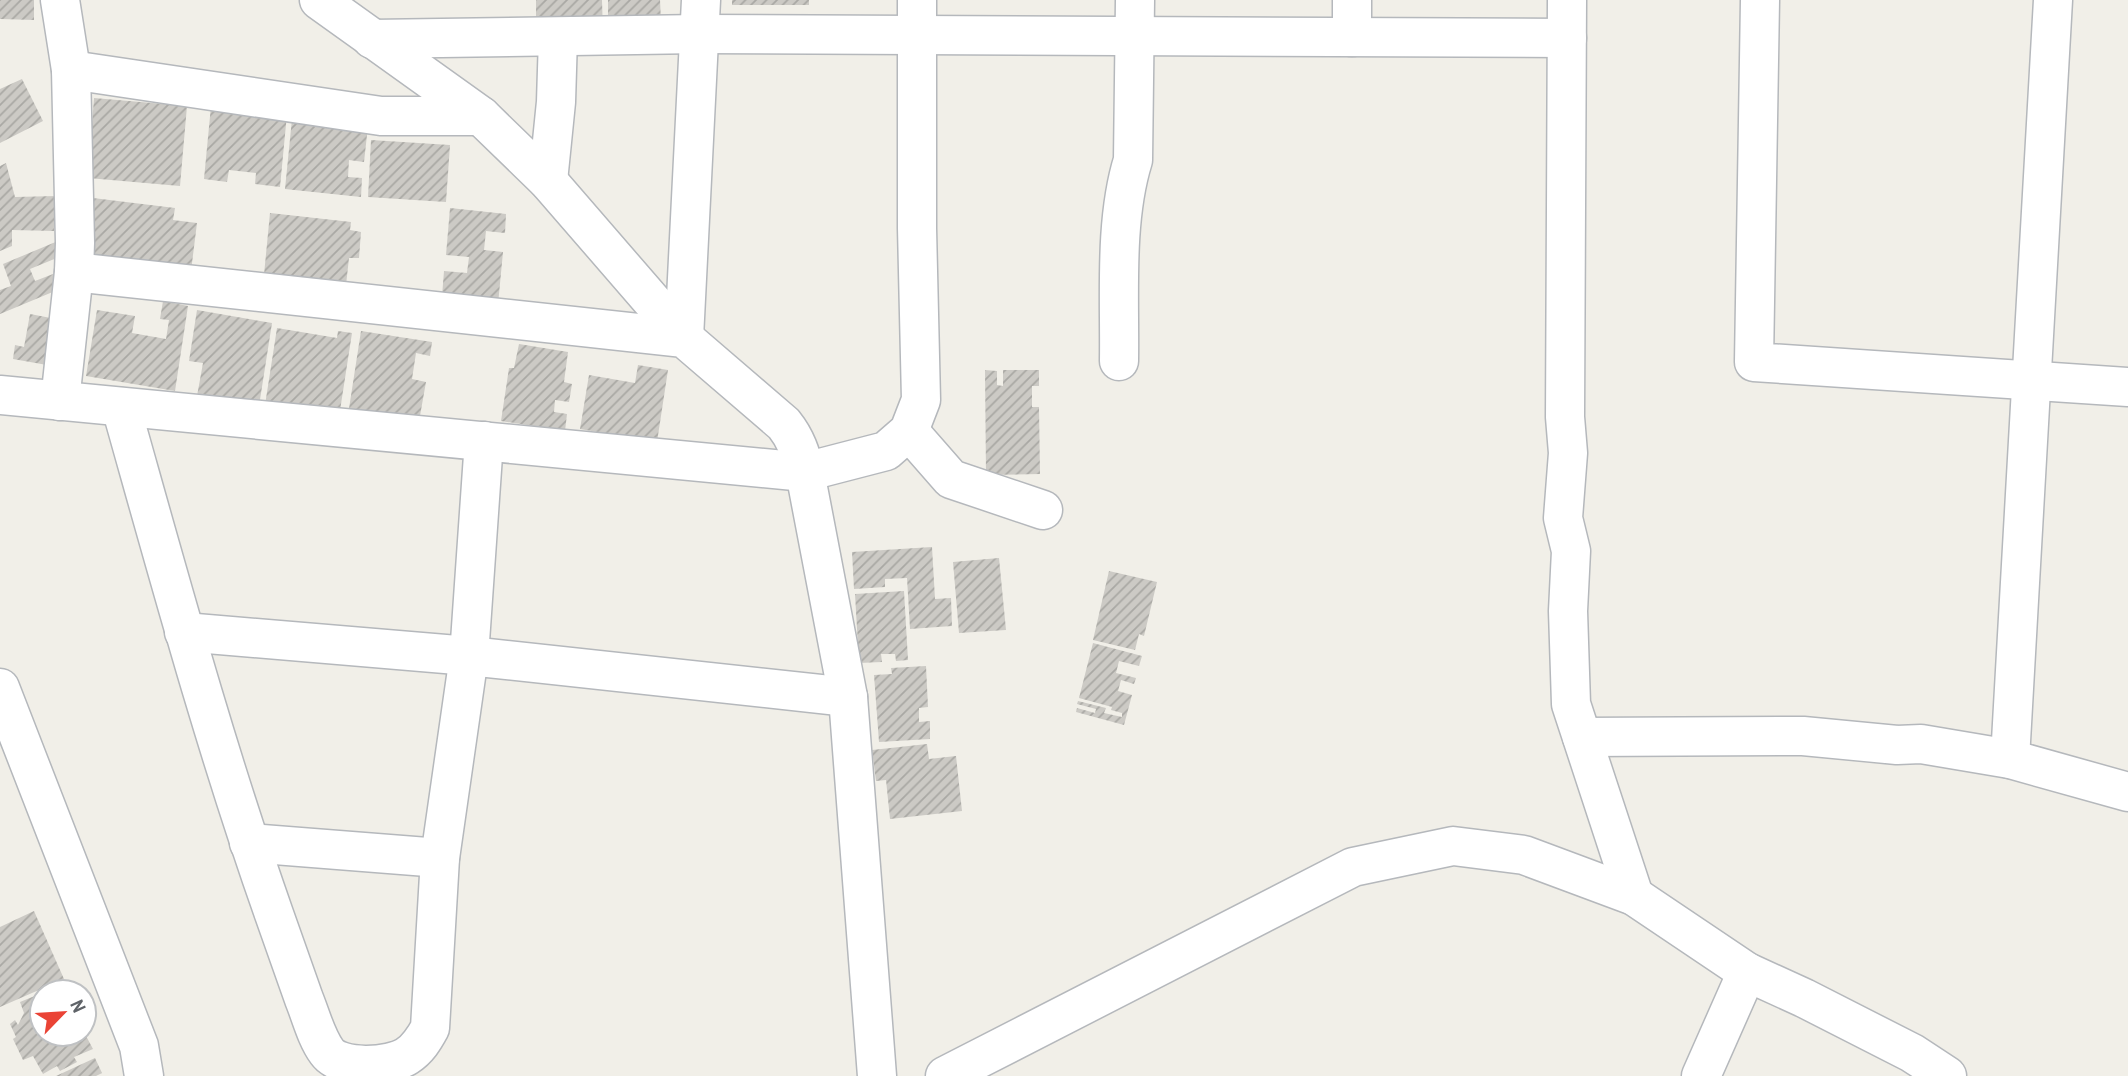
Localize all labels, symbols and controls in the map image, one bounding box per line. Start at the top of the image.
north arrow [28,978,98,1048]
text: N [64,995,93,1016]

